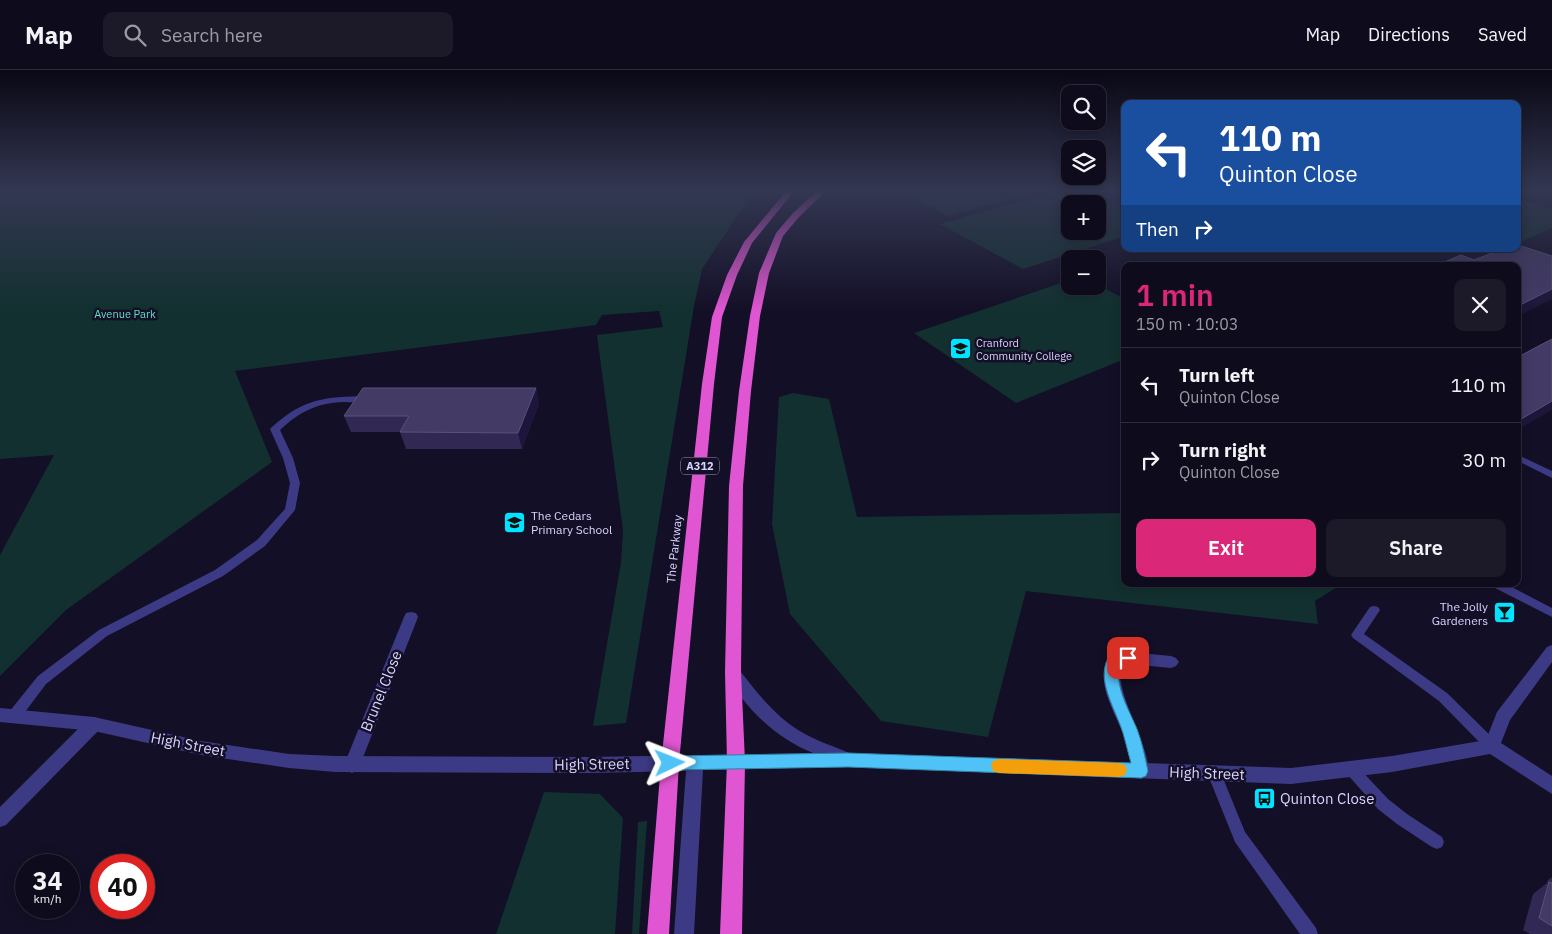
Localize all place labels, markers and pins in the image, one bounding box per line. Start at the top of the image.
place label: Cranford Community College [976,336,1072,363]
school or university icon: Cranford Community College [948,337,972,361]
place label: The Cedars Primary School [531,508,612,537]
school or university icon: The Cedars Primary School [503,510,527,534]
place label: The Jolly Gardeners [1432,599,1488,628]
bar icon: The Jolly Gardeners [1492,601,1516,625]
pin [1107,637,1149,679]
bus stop icon: Quinton Close [1252,786,1276,810]
place label: Quinton Close [1280,789,1374,808]

